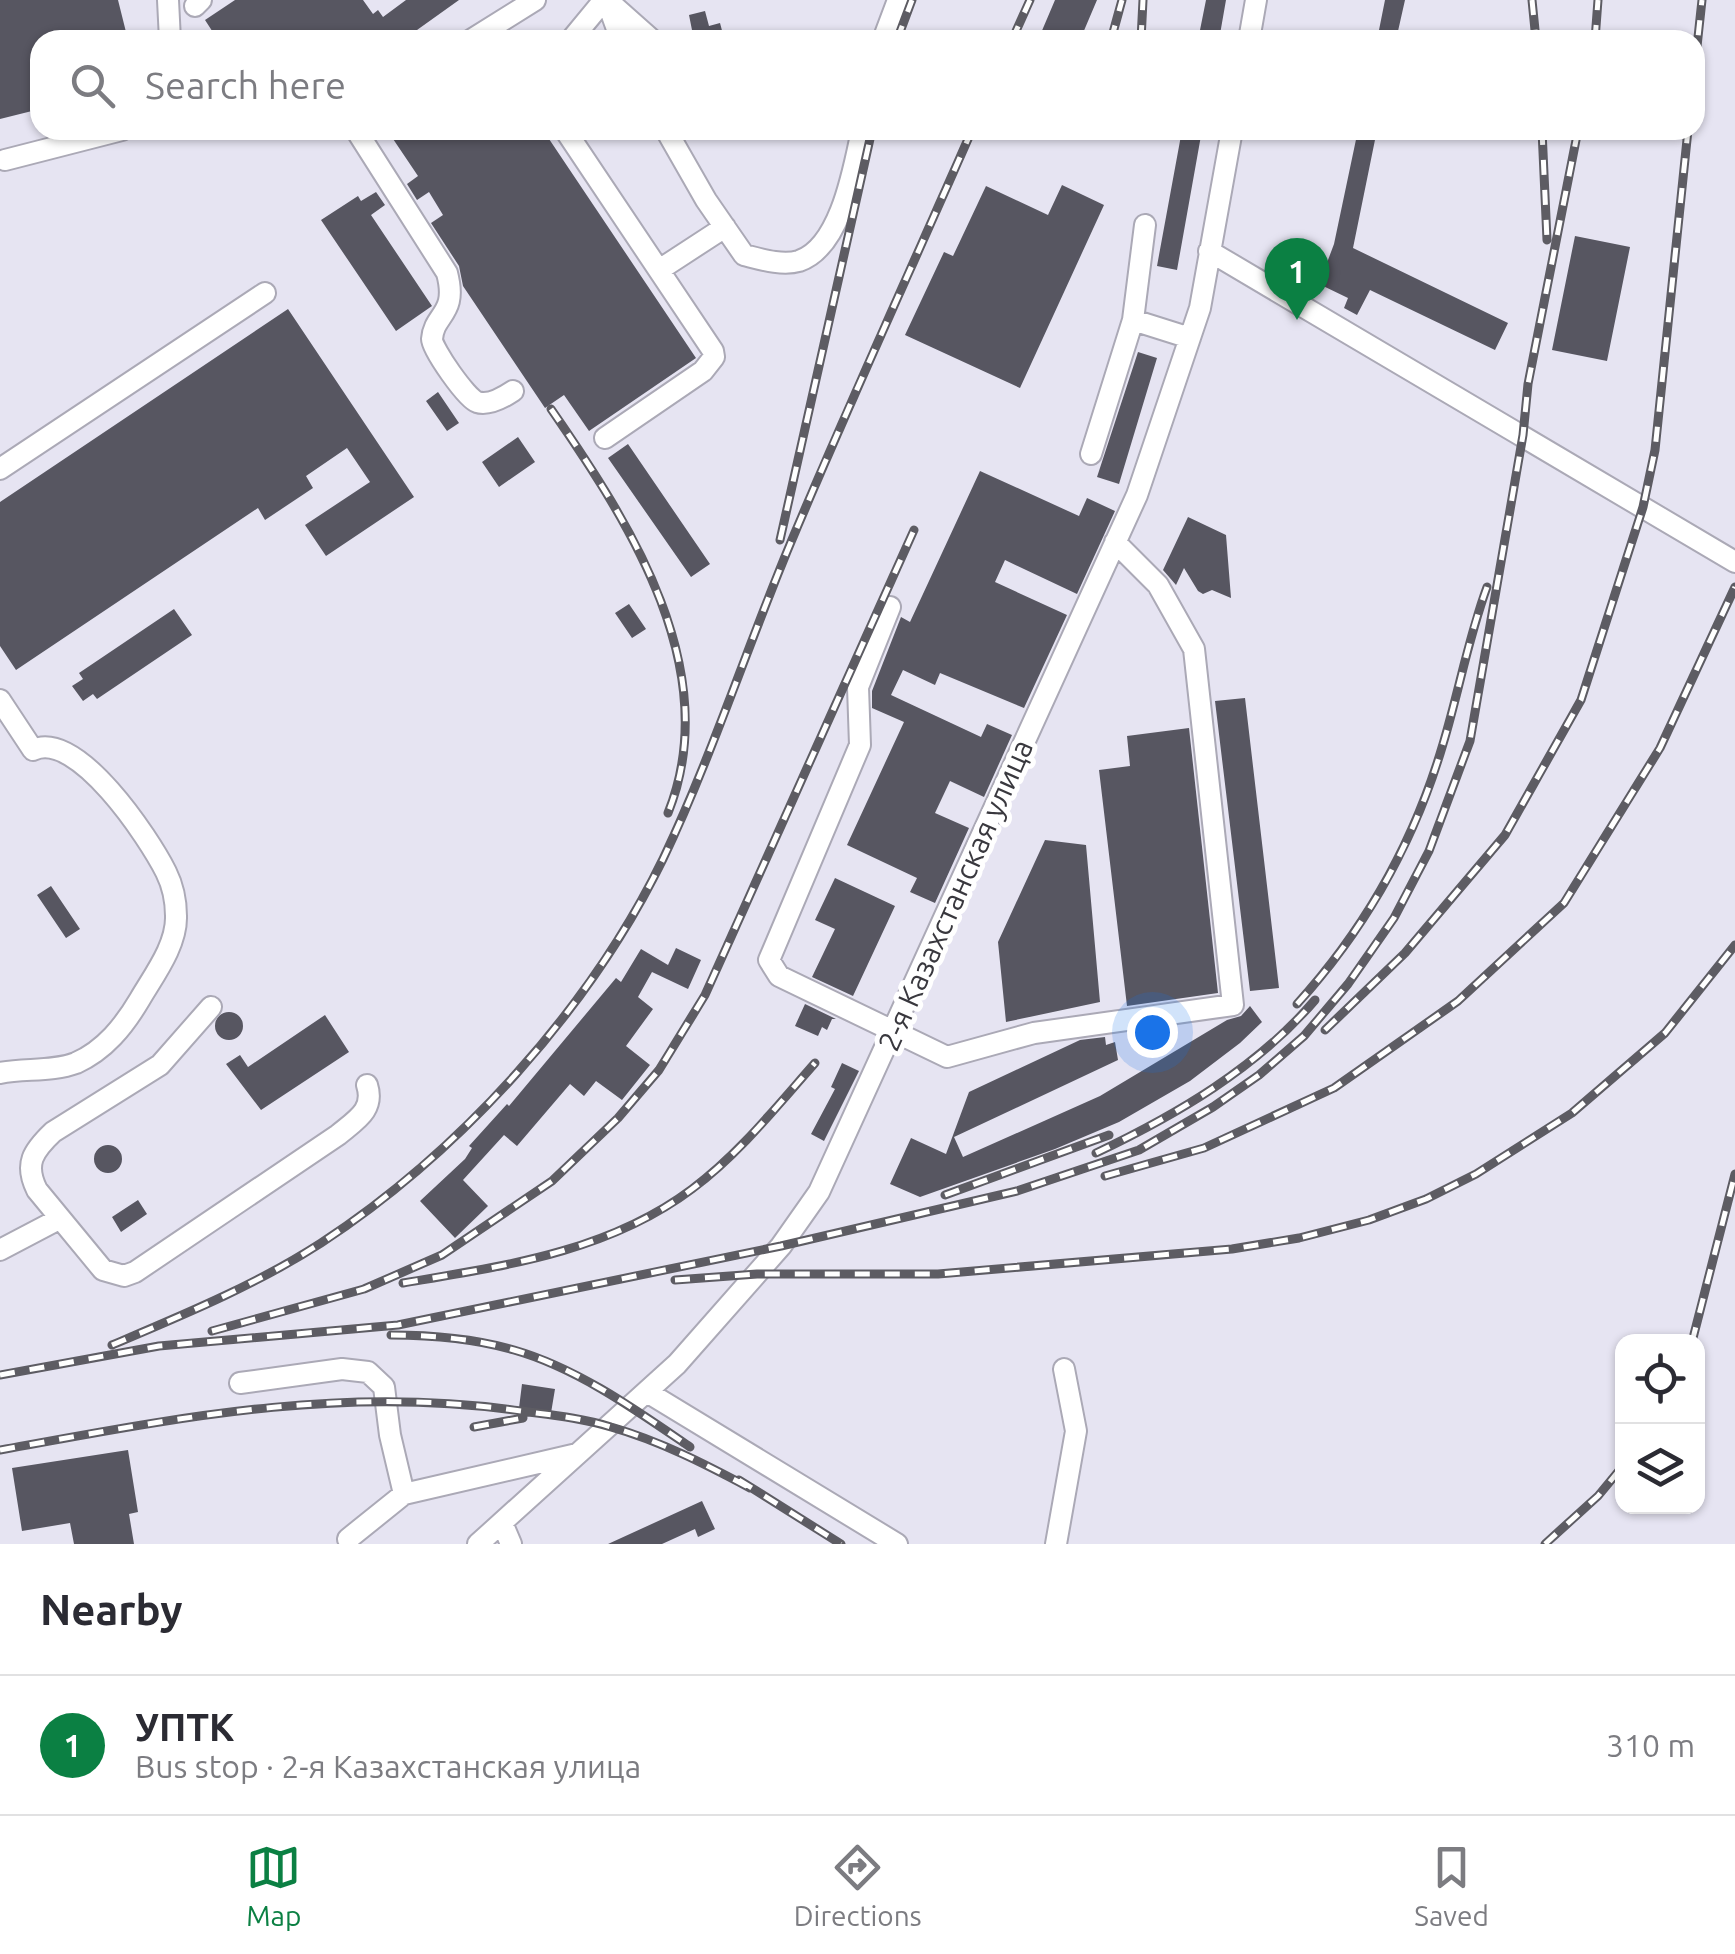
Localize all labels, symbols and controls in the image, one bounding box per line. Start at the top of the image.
search box [30,30,1705,140]
icon: search [65,58,120,113]
text: Search here [145,64,346,106]
pin: 1 [1264,238,1330,320]
street label: 2-я Казахстанская улица [871,734,1039,1056]
your location [1127,1007,1178,1058]
map controls [1615,1334,1705,1514]
button: locate [1615,1334,1705,1424]
button: layers [1615,1424,1705,1514]
text: Nearby [40,1586,183,1633]
text: УПТК [135,1706,234,1748]
text: 1 [63,1727,82,1763]
text: 310 m [1606,1727,1695,1763]
text: Bus stop · 2-я Казахстанская улица [135,1748,641,1784]
tab: Map [246,1840,301,1931]
tab: Directions [794,1840,922,1931]
tab: Saved [1414,1840,1489,1931]

